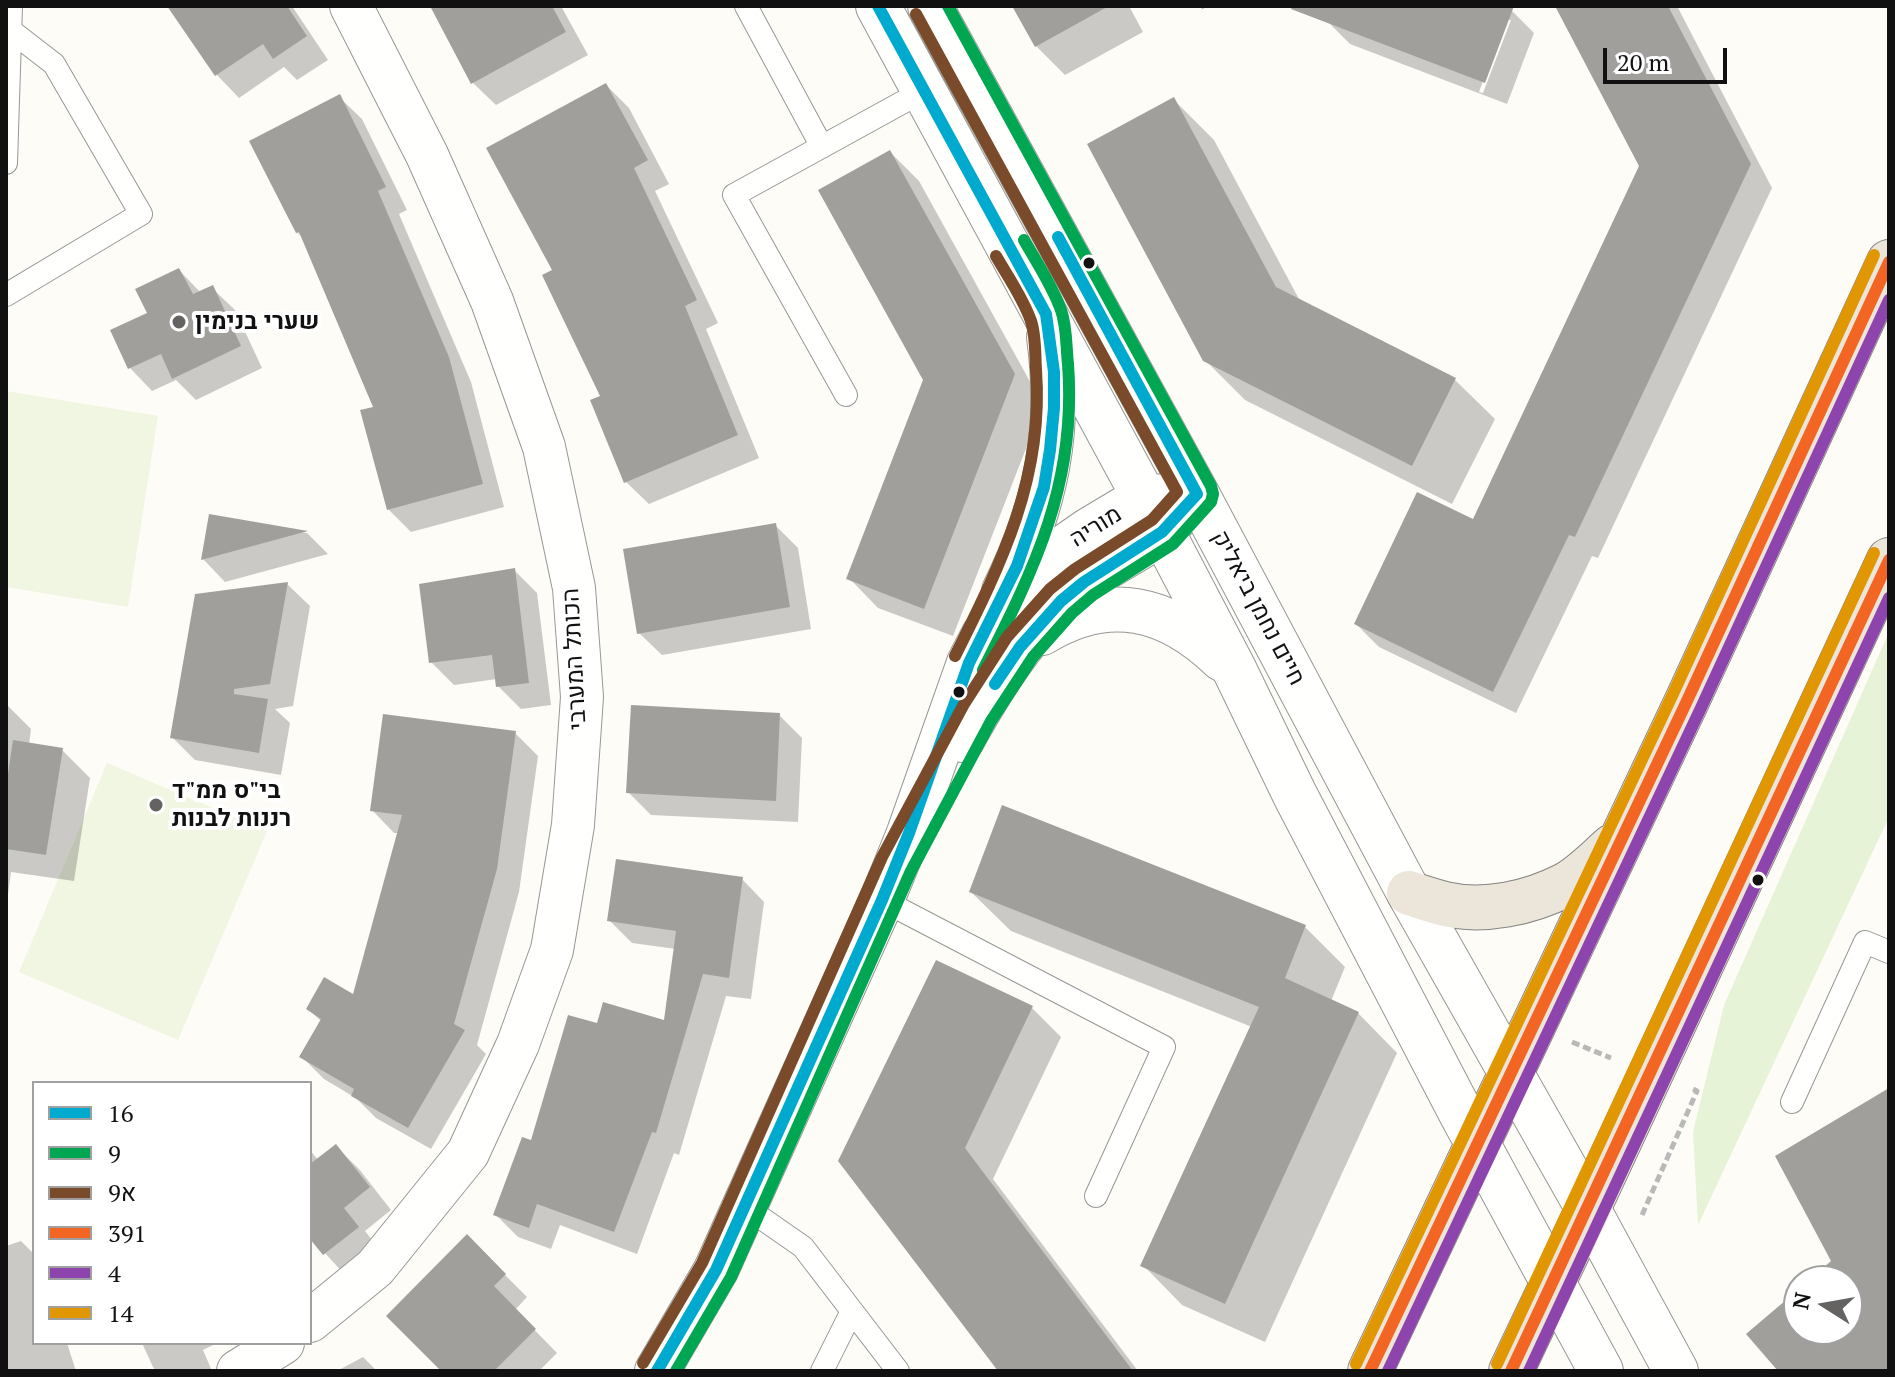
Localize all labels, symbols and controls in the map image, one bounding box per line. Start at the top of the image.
scale bar [1607,32,1731,82]
text: 20 m [1617,46,1669,78]
unlabelled marker [1081,255,1097,271]
place label: שערי בנימין [195,308,319,336]
marker: שערי בנימין [170,313,188,331]
street label: מוריה [1065,500,1127,554]
street label: חיים נחמן ביאליק [1205,526,1311,690]
street label: הכותל המערבי [557,587,593,731]
unlabelled marker [951,684,967,700]
place label: בי"ס ממ"ד רננות לבנות [172,777,291,833]
marker: בי"ס ממ"ד רננות לבנות [147,796,165,814]
unlabelled marker [1750,872,1766,888]
legend [32,1081,312,1345]
text: 16 [108,1097,134,1129]
text: 9 [108,1137,121,1169]
text: 9א [108,1176,136,1208]
text: 391 [108,1217,146,1249]
text: 4 [108,1257,121,1289]
north arrow [1783,1265,1863,1345]
text: N [1785,1290,1817,1312]
text: 14 [108,1297,134,1329]

